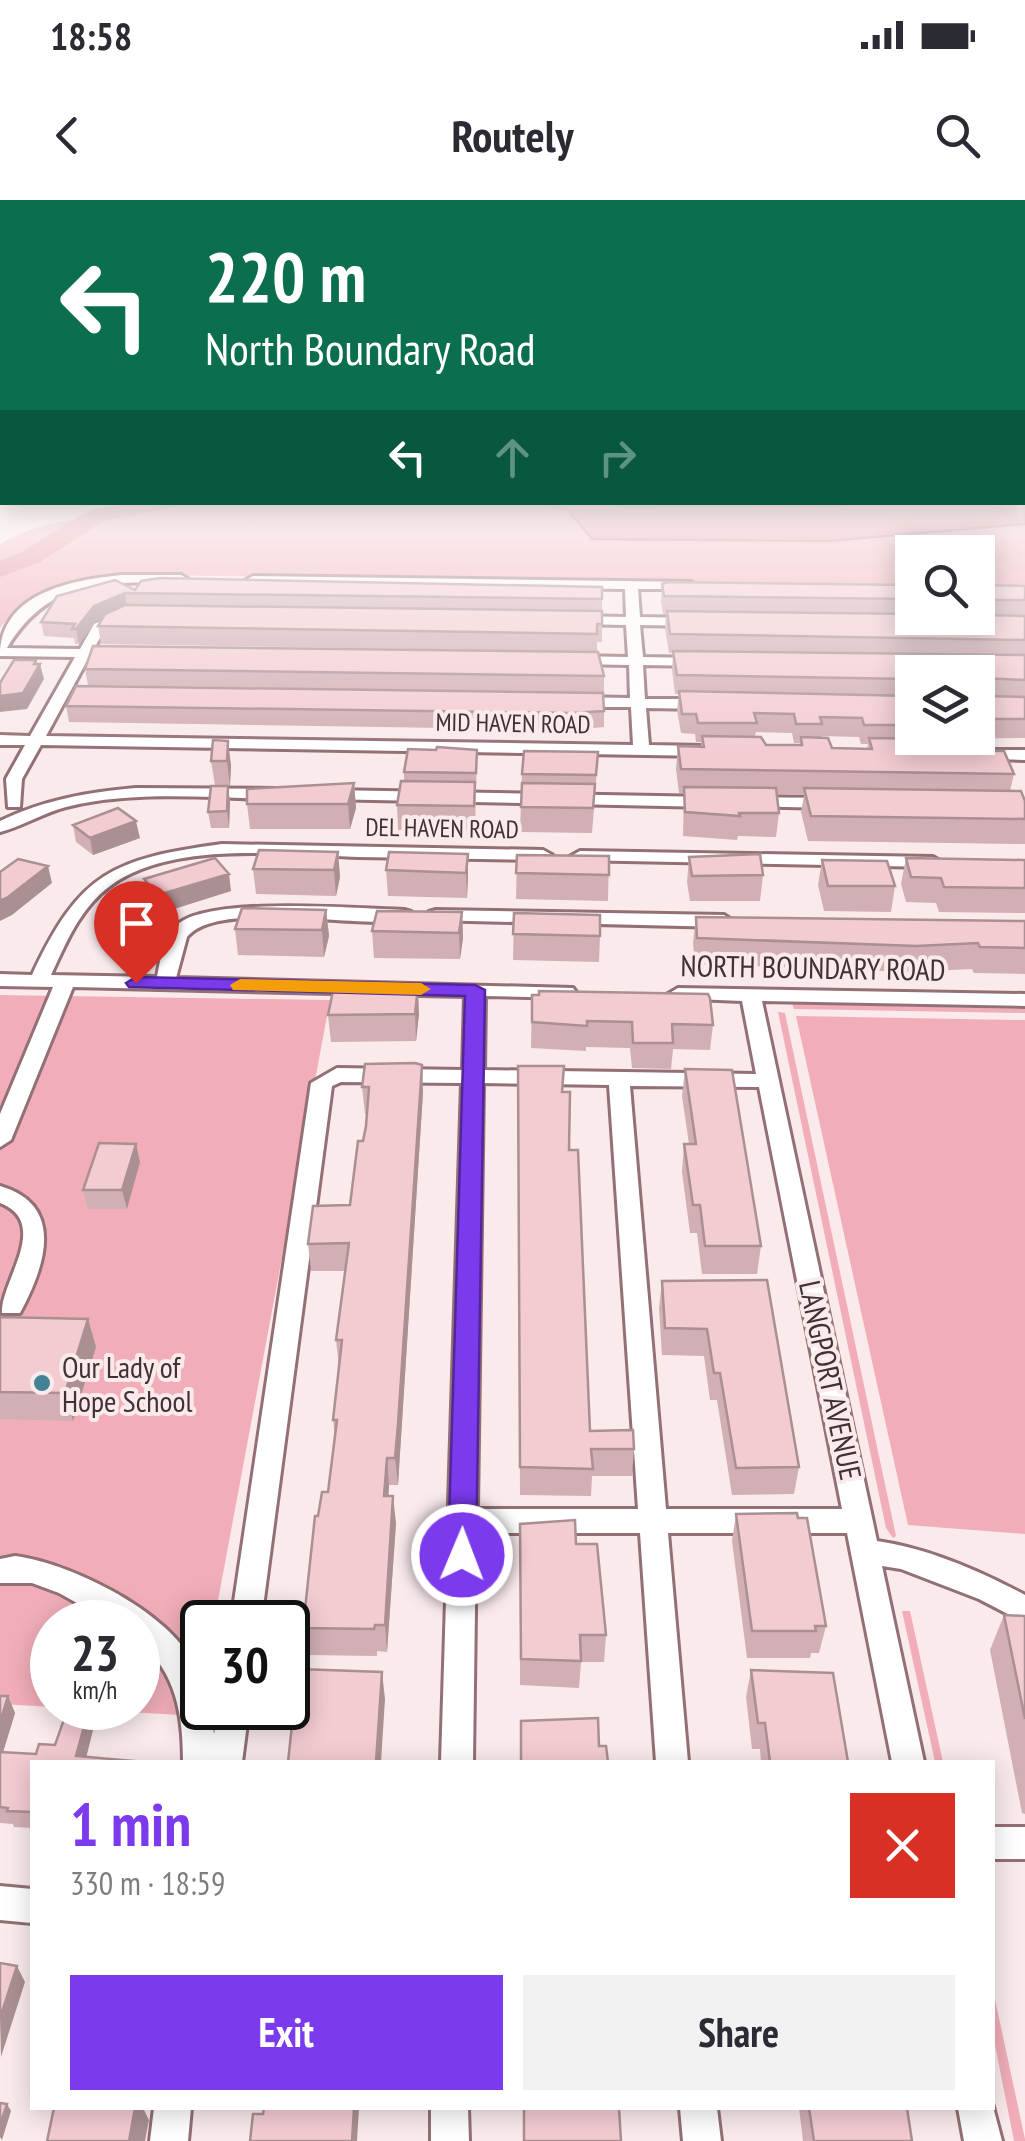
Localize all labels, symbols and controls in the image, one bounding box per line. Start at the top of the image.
text: 18:58 [50,11,132,60]
text: Routely [451,106,574,164]
icon: back [40,108,95,163]
icon: search [930,108,985,163]
text: 220 m [205,231,366,321]
icon: left [40,240,170,370]
text: North Boundary Road [205,319,535,377]
icon: left [380,430,435,485]
icon: ahead [485,430,540,485]
icon: right [590,430,645,485]
map controls [895,535,995,755]
button: search [895,535,995,635]
button: layers [895,655,995,755]
street label: MID HAVEN ROAD [435,706,591,740]
street label: DEL HAVEN ROAD [365,811,519,845]
pin [94,881,179,984]
icon: arrive [109,896,164,951]
street label: NORTH BOUNDARY ROAD [680,945,946,989]
street label: LANGPORT AVENUE [791,1277,871,1483]
place label: Our Lady of Hope School [62,1347,192,1420]
marker: Our Lady of Hope School [31,1372,53,1394]
position arrow [410,1503,514,1607]
speed limit sign: 30 [180,1600,310,1730]
text: 23 [71,1620,119,1685]
text: km/h [73,1674,117,1706]
text: 1 min [70,1785,191,1863]
button: close [850,1793,955,1898]
text: 330 m · 18:59 [70,1862,225,1904]
button: Exit [70,1975,503,2090]
button: Share [523,1975,955,2090]

